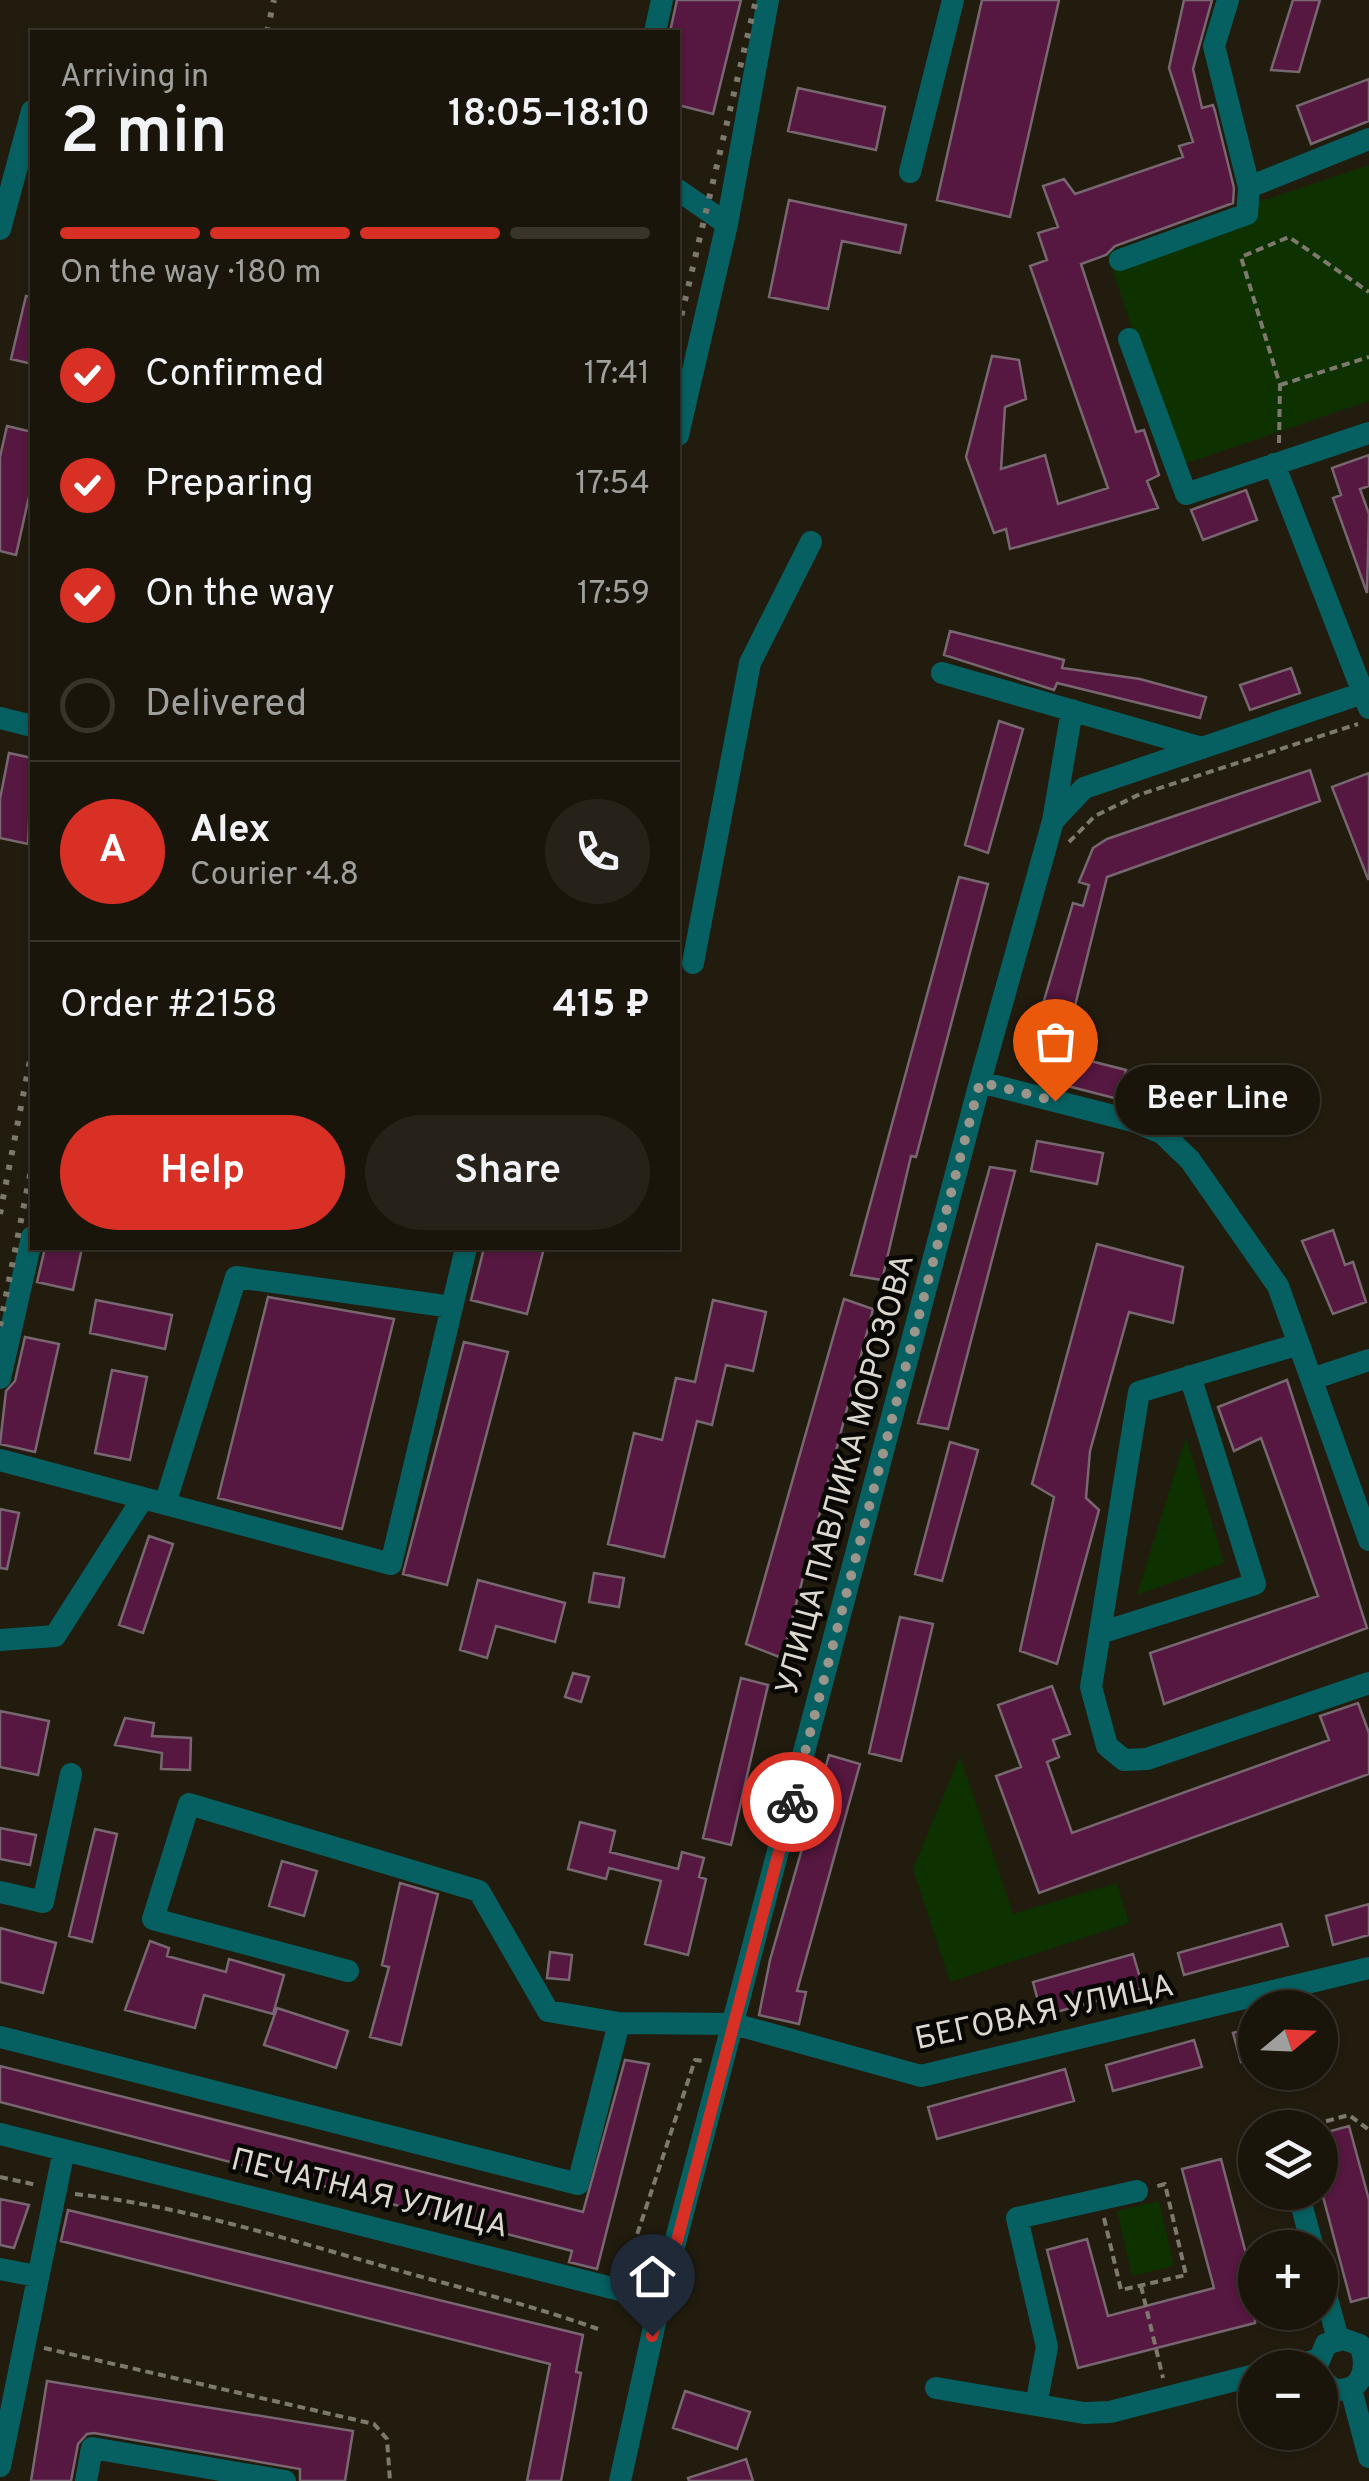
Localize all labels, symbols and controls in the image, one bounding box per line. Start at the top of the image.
text: Arriving in [60,58,209,98]
text: 18:05–18:10 [448,91,650,140]
text: 2 min [60,94,228,176]
text: On the way · 180 m [60,254,321,294]
icon: check [60,348,115,403]
text: Confirmed [145,351,324,400]
text: 17:41 [584,355,650,395]
icon: check [60,458,115,513]
text: Preparing [145,461,314,510]
text: 17:54 [575,465,650,505]
icon: check [60,568,115,623]
text: On the way [145,571,335,620]
text: 17:59 [577,575,650,615]
text: Delivered [145,681,307,730]
button: phone [545,799,650,904]
text: Alex [190,807,270,856]
text: A [99,827,126,876]
text: Courier · 4.8 [190,856,359,896]
text: Order #2158 [60,982,278,1031]
text: 415 ₽ [553,982,650,1031]
pin [1013,999,1098,1102]
icon: bag [1028,1014,1083,1069]
callout: Beer Line [1115,1066,1320,1136]
text: Beer Line [1146,1080,1289,1120]
button: Help [60,1115,345,1230]
button: Share [365,1115,650,1230]
street label: УЛИЦА ПАВЛИКА МОРОЗОВА [769,1250,925,1700]
courier [742,1752,842,1852]
icon: bike [765,1775,820,1830]
street label: БЕГОВАЯ УЛИЦА [912,1967,1178,2061]
north arrow [1238,1990,1338,2090]
map controls [1238,1990,1338,2450]
button: layers [1238,2110,1338,2210]
street label: ПЕЧАТНАЯ УЛИЦА [227,2141,512,2249]
button: + [1238,2230,1338,2330]
pin [610,2234,695,2337]
icon: home [625,2249,680,2304]
button: − [1238,2350,1338,2450]

